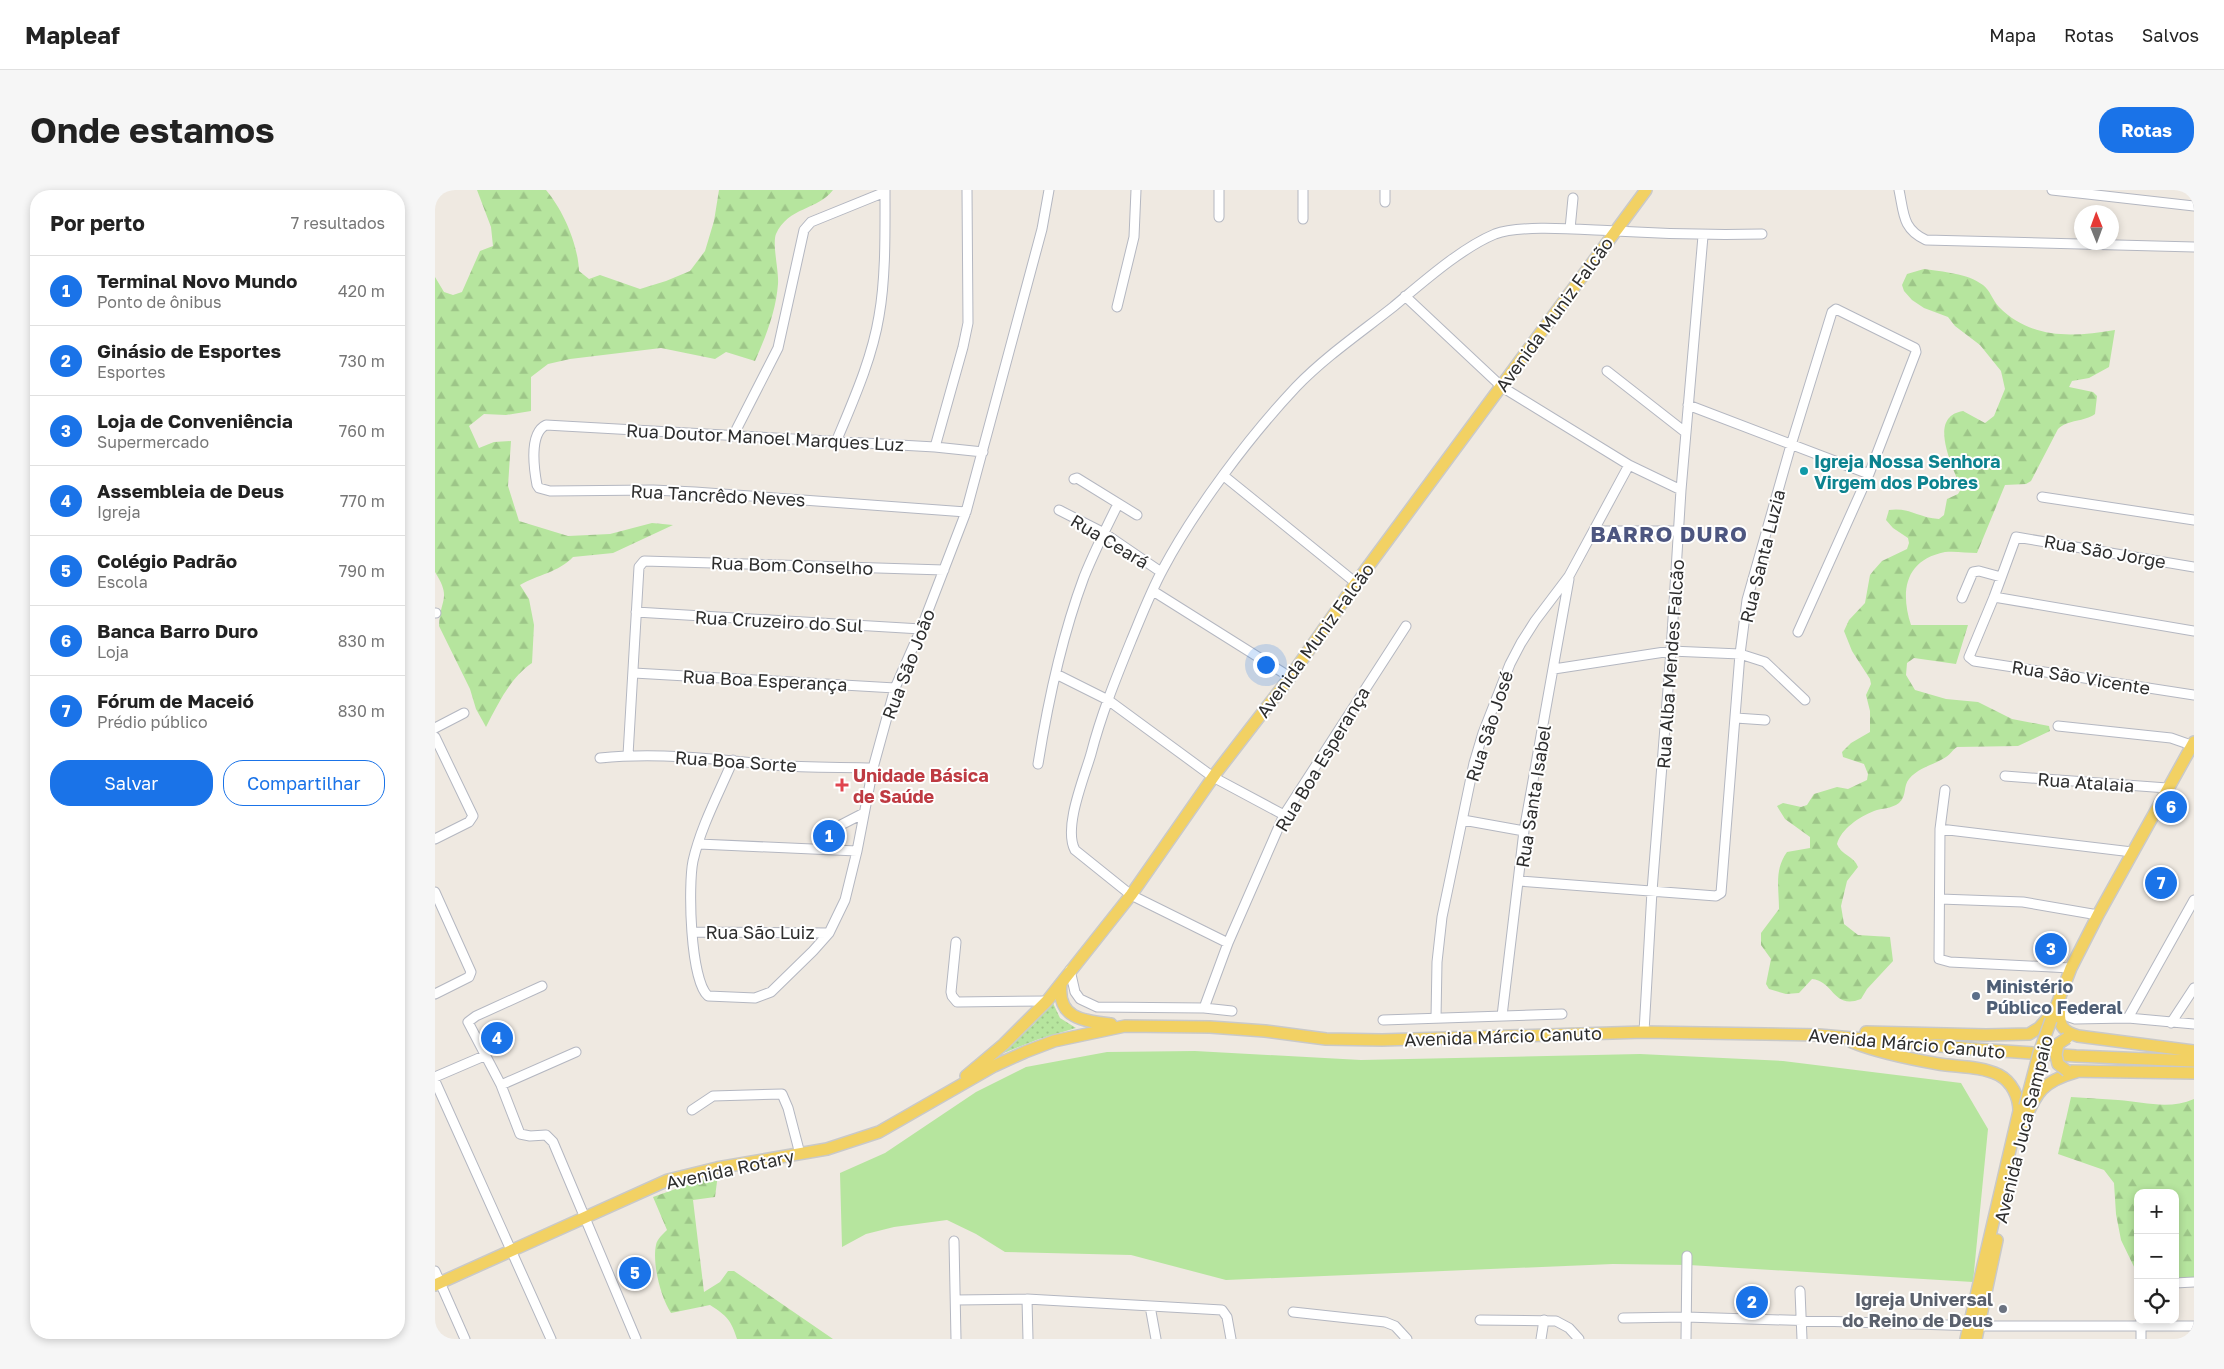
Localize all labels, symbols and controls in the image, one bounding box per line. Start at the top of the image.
text: Mapleaf [25,20,120,49]
text: Mapa [1989,24,2036,46]
text: Rotas [2064,24,2114,46]
text: Salvos [2142,24,2199,46]
button: Rotas [2099,107,2194,153]
text: Onde estamos [30,109,275,151]
north arrow [2074,205,2119,250]
text: Por perto [50,210,145,236]
text: 7 resultados [291,213,385,233]
street label: Avenida Muniz Falcão [1491,232,1617,396]
text: Terminal Novo Mundo [97,269,297,292]
text: 1 [62,281,70,301]
text: 420 m [338,281,385,301]
text: Ponto de ônibus [97,292,221,312]
text: Ginásio de Esportes [97,339,281,362]
text: 2 [61,351,71,371]
text: 730 m [339,351,385,371]
text: Esportes [97,362,165,382]
text: Loja de Conveniência [97,409,293,432]
street label: Rua Doutor Manoel Marques Luz [625,419,905,455]
text: 3 [61,421,71,441]
text: 760 m [339,421,385,441]
text: Supermercado [97,432,209,452]
place label: Igreja Nossa Senhora Virgem dos Pobres [1814,450,2000,493]
marker: Igreja Nossa Senhora Virgem dos Pobres [1798,465,1810,477]
text: Assembleia de Deus [97,479,284,502]
street label: Rua Tancrêdo Neves [630,479,806,511]
street label: Rua Santa Luzia [1735,487,1789,625]
text: 4 [61,491,71,511]
text: 770 m [340,491,385,511]
text: Igreja [97,502,141,522]
street label: Rua Ceará [1067,509,1153,573]
district label: BARRO DURO [1590,520,1748,547]
street label: Rua São Jorge [2042,529,2168,573]
text: Colégio Padrão [97,549,237,572]
street label: Rua Bom Conselho [710,551,874,579]
street label: Avenida Muniz Falcão [1252,558,1378,722]
street label: Rua Alba Mendes Falcão [1652,558,1688,770]
text: 5 [61,561,71,581]
text: 790 m [339,561,385,581]
text: Escola [97,572,148,592]
street label: Rua Cruzeiro do Sul [694,606,864,636]
street label: Rua São João [877,606,939,722]
text: Banca Barro Duro [97,619,258,642]
text: 6 [61,631,71,651]
text: 830 m [338,631,385,651]
text: Loja [97,642,129,662]
your location [1253,652,1279,678]
street label: Rua São Vicente [2010,655,2152,699]
street label: Rua Boa Esperança [682,665,848,695]
street label: Rua São José [1461,668,1517,784]
street label: Rua Boa Esperança [1270,683,1374,835]
text: Fórum de Maceió [97,689,254,712]
text: 7 [62,701,70,721]
text: 830 m [338,701,385,721]
text: Prédio público [97,712,208,732]
street label: Rua Santa Isabel [1511,723,1555,869]
street label: Rua Boa Sorte [674,746,798,776]
button: Salvar [50,760,213,806]
button: Compartilhar [223,760,385,806]
place label: Unidade Básica de Saúde [853,764,989,807]
street label: Rua Atalaia [2037,768,2135,796]
marker: Unidade Básica de Saúde [835,778,849,792]
pin: 6 [2155,788,2187,826]
pin: 1 [813,817,845,855]
pin: 7 [2145,864,2177,902]
street label: Rua São Luiz [705,921,815,943]
pin: 3 [2035,930,2067,968]
place label: Ministério Público Federal [1986,975,2123,1018]
marker: Ministério Público Federal [1970,990,1982,1002]
pin: 4 [481,1019,513,1057]
street label: Avenida Márcio Canuto [1404,1022,1602,1050]
street label: Avenida Márcio Canuto [1808,1023,2006,1063]
street label: Avenida Juca Sampaio [1989,1033,2057,1225]
street label: Avenida Rotary [664,1145,796,1193]
map controls [2134,1189,2179,1324]
button: + [2134,1189,2179,1234]
button: − [2134,1234,2179,1279]
pin: 5 [619,1254,651,1292]
button: locate [2134,1279,2179,1324]
pin: 2 [1736,1283,1768,1321]
place label: Igreja Universal do Reino de Deus [1842,1288,1993,1331]
marker: Igreja Universal do Reino de Deus [1997,1303,2009,1315]

